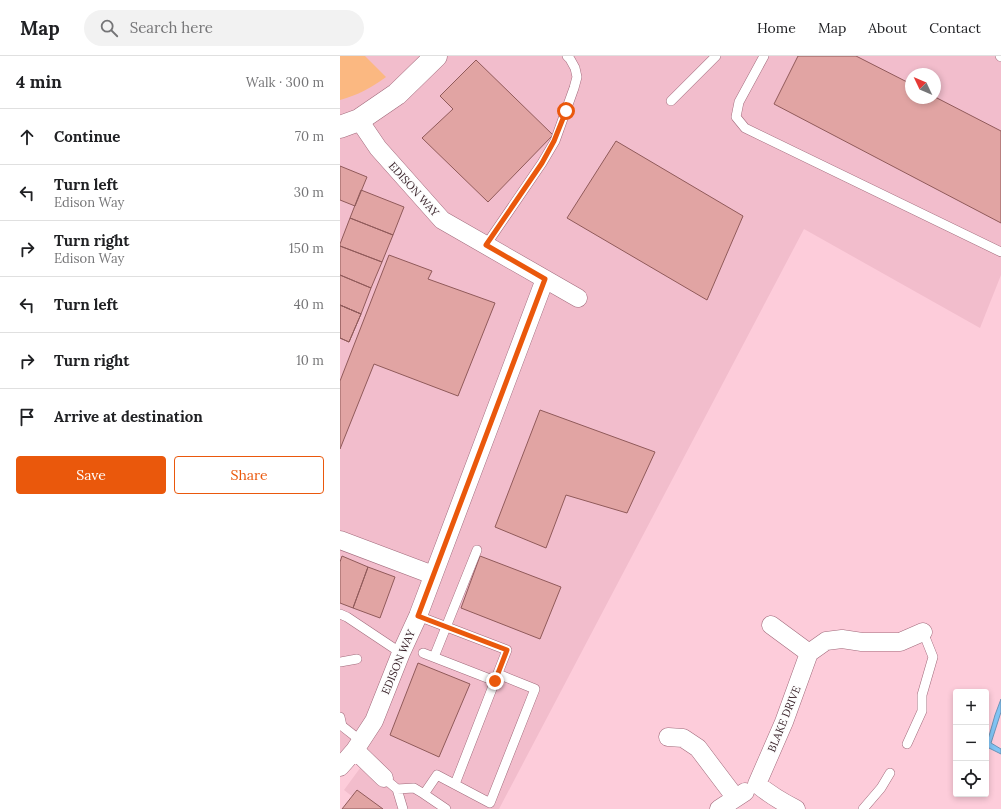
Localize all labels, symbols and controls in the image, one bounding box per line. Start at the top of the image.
search box [84,10,364,46]
text: Map [20,16,60,40]
icon: search [98,17,120,39]
text: Search here [130,18,213,37]
text: Home [757,19,796,37]
text: Map [818,19,846,37]
text: About [868,19,907,37]
text: Contact [929,19,981,37]
north arrow [905,68,941,104]
text: 4 min [16,71,62,93]
text: Walk · 300 m [246,74,324,91]
route start [557,102,575,120]
icon: ahead [16,126,38,148]
text: Continue [54,127,120,146]
text: 70 m [295,128,324,145]
street label: EDISON WAY [386,159,443,220]
text: Turn left [54,175,118,194]
icon: left [16,182,38,204]
text: 30 m [294,184,324,201]
text: Edison Way [54,194,124,211]
text: Turn right [54,231,130,250]
icon: right [16,238,38,260]
text: 150 m [289,240,324,257]
text: Edison Way [54,250,124,267]
icon: left [16,294,38,316]
text: Turn left [54,295,118,314]
text: 40 m [294,296,324,313]
icon: right [16,350,38,372]
text: Turn right [54,351,130,370]
text: 10 m [296,352,324,369]
icon: arrive [16,406,38,428]
text: Arrive at destination [54,407,203,426]
button: Save [16,456,166,494]
button: Share [174,456,324,494]
street label: EDISON WAY [378,627,418,696]
route end [486,672,504,690]
street label: BLAKE DRIVE [764,684,804,754]
map controls [953,689,989,797]
button: + [953,689,989,725]
button: − [953,725,989,761]
button: locate [953,761,989,797]

